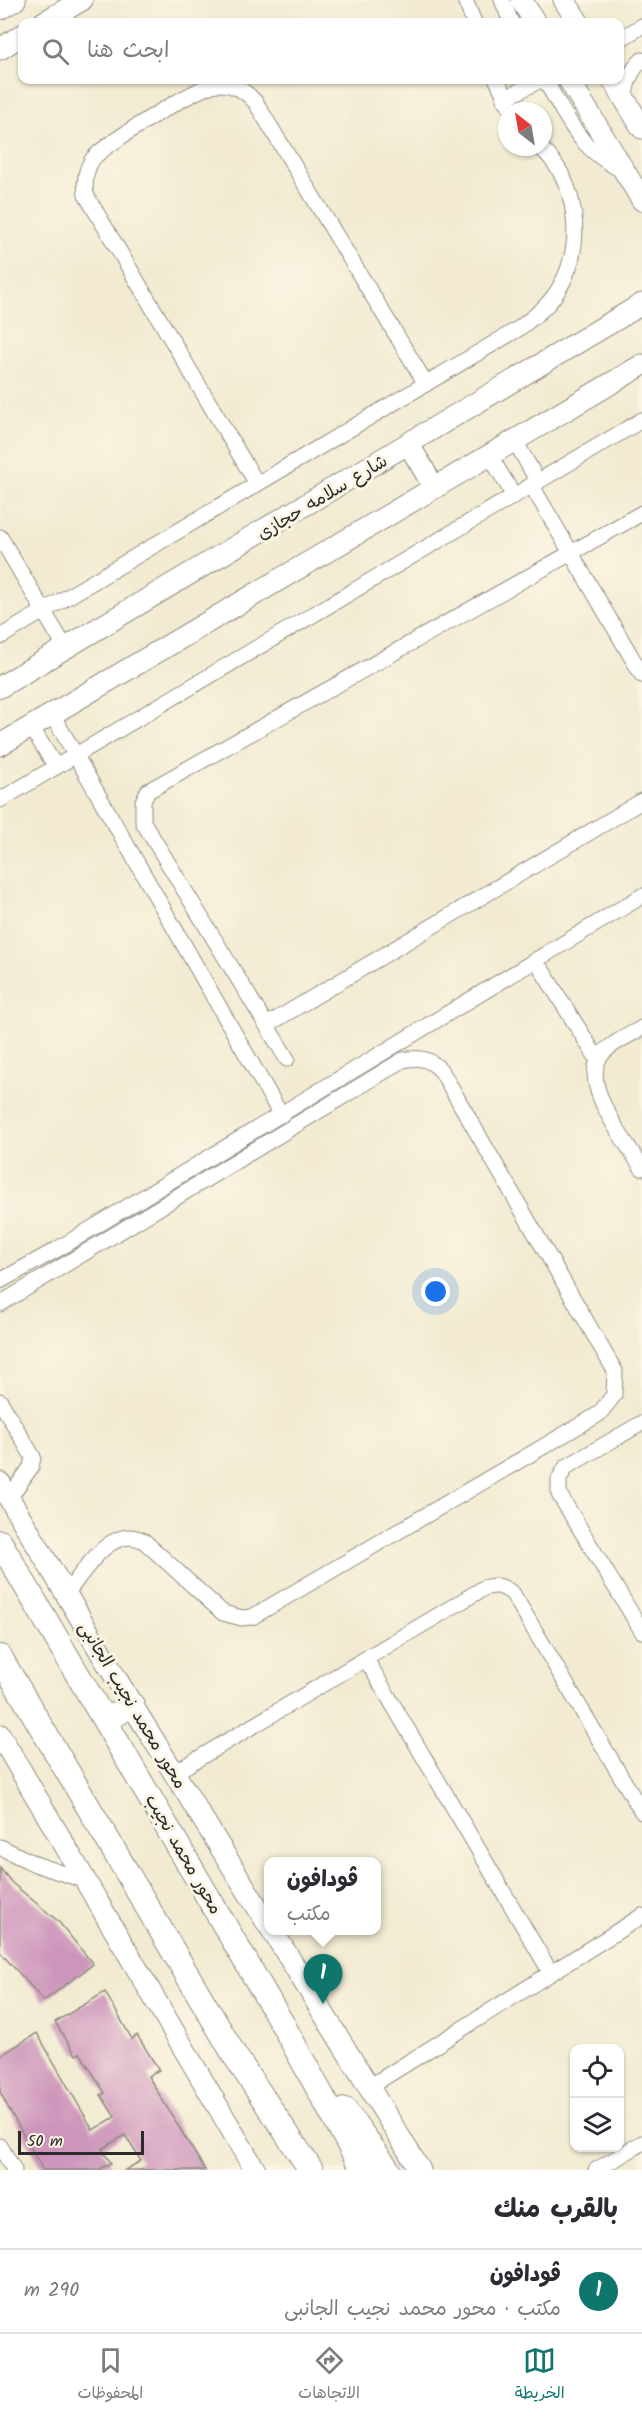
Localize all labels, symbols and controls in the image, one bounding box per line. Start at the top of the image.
search box [18,18,624,84]
text: ابحث هنا [87,34,169,69]
icon: search [39,35,72,68]
north arrow [498,102,552,156]
street label: شارع سلامه حجازى [252,448,394,549]
your location [421,1277,450,1306]
street label: محور محمد نجيب الجانبى [70,1616,193,1795]
street label: محور محمد نجيب [136,1789,229,1920]
popup [264,1857,381,1935]
text: ڤودافون [287,1863,358,1898]
text: مكتب [287,1899,331,1931]
pin: 1 [304,1954,342,2004]
map controls [570,2044,624,2152]
button: locate [570,2044,624,2098]
button: layers [570,2098,624,2152]
scale bar [18,2128,144,2156]
text: 50 m [27,2129,63,2154]
text: بالقرب منك [494,2189,618,2231]
text: ڤودافون [490,2258,561,2293]
text: 290 m [24,2275,79,2307]
text: 1 [595,2275,602,2307]
text: مكتب · محور محمد نجيب الجانبى [284,2294,561,2326]
tab: المحفوظات [77,2344,143,2407]
tab: الاتجاهات [298,2344,360,2407]
tab: الخريطة [515,2344,565,2407]

